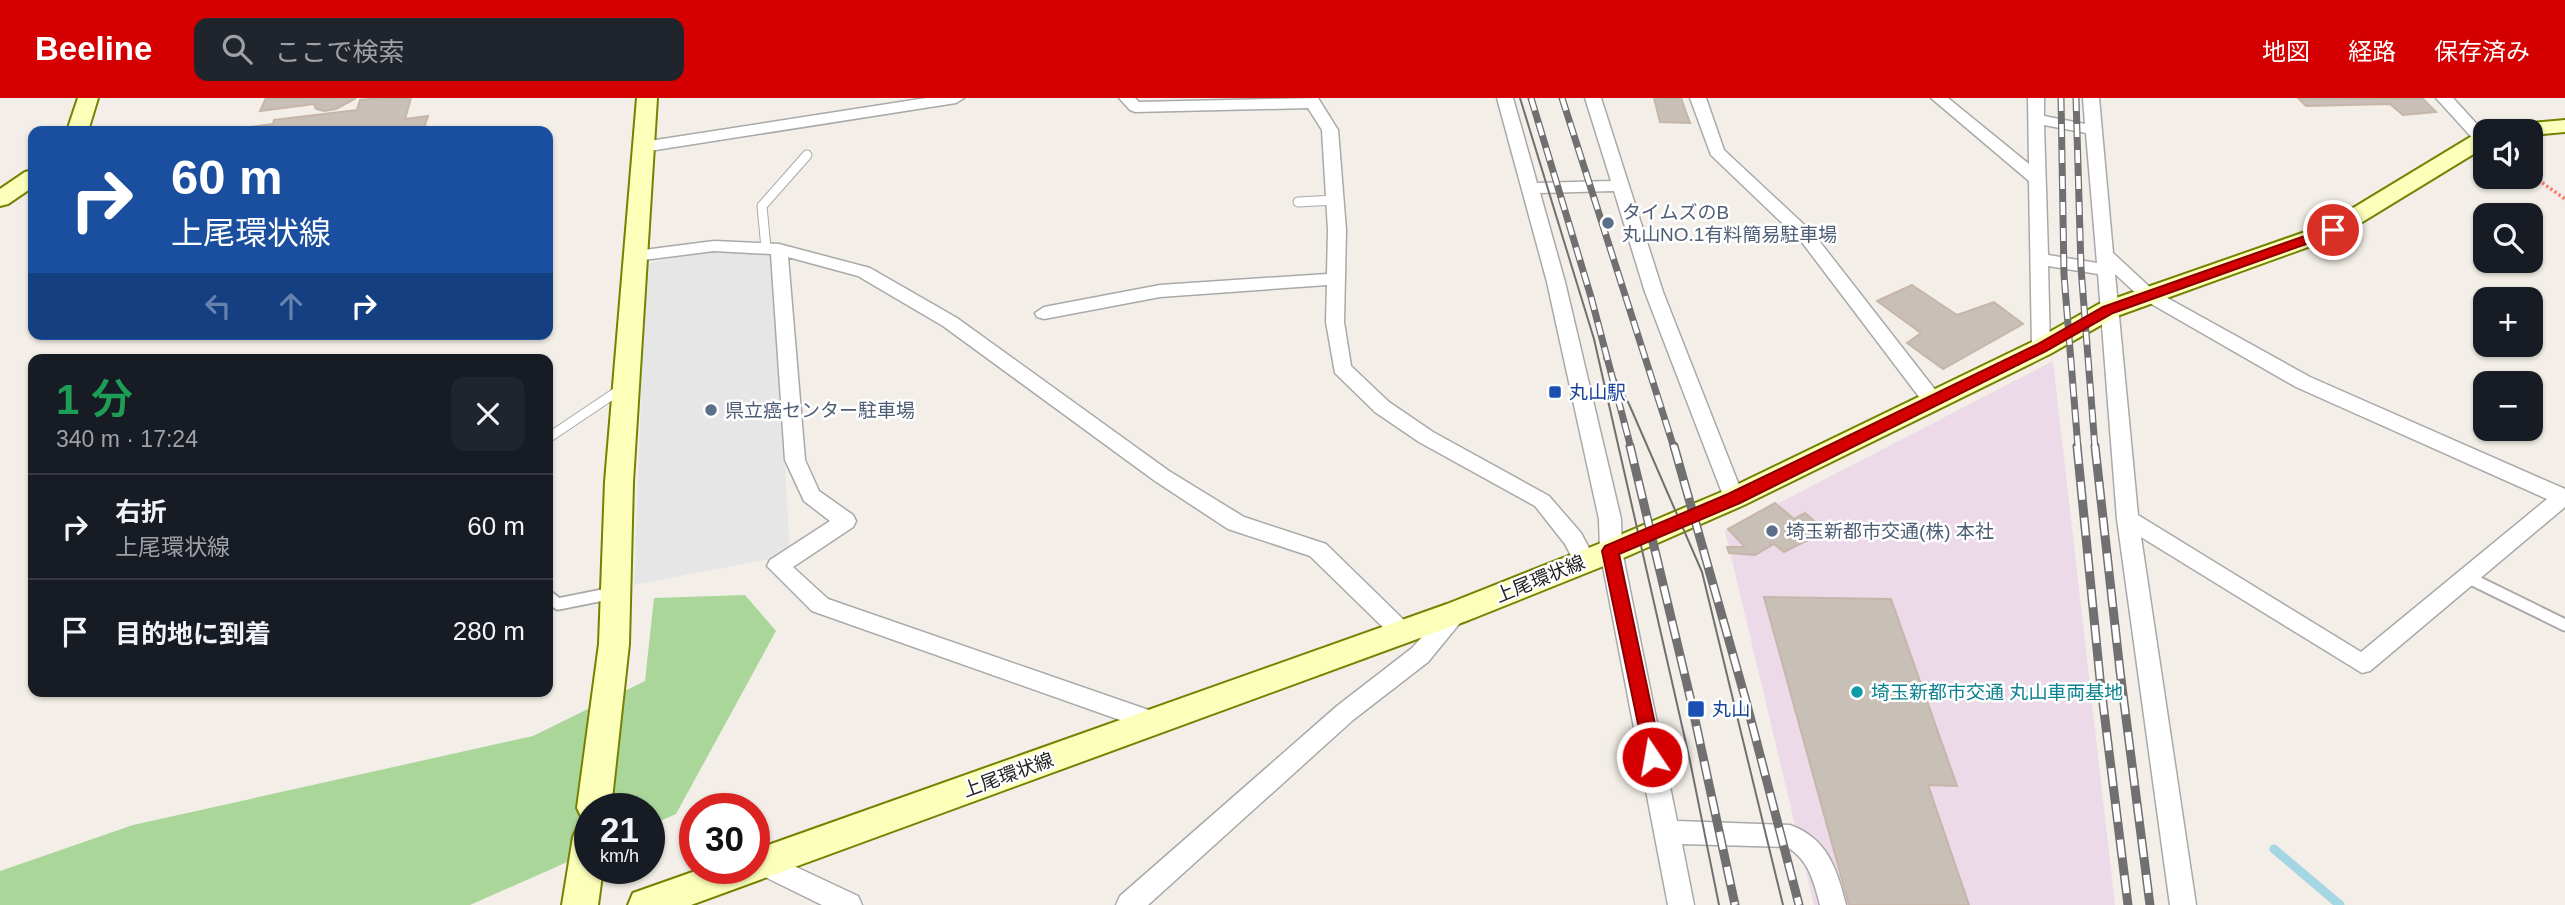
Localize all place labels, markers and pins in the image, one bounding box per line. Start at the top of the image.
pin [2303,200,2363,260]
place label: タイムズのB 丸山NO.1有料簡易駐車場 [1622,202,1837,245]
marker: タイムズのB 丸山NO.1有料簡易駐車場 [1600,215,1616,231]
place label: 丸山駅 [1569,382,1626,403]
marker: 丸山駅 [1547,384,1563,400]
place label: 県立癌センター駐車場 [725,400,915,421]
marker: 県立癌センター駐車場 [703,402,719,418]
place label: 埼玉新都市交通(株) 本社 [1786,521,1994,542]
marker: 埼玉新都市交通(株) 本社 [1764,523,1780,539]
place label: 埼玉新都市交通 丸山車両基地 [1871,682,2123,703]
marker: 埼玉新都市交通 丸山車両基地 [1849,684,1865,700]
marker: 丸山 [1686,699,1706,719]
place label: 丸山 [1712,699,1750,720]

